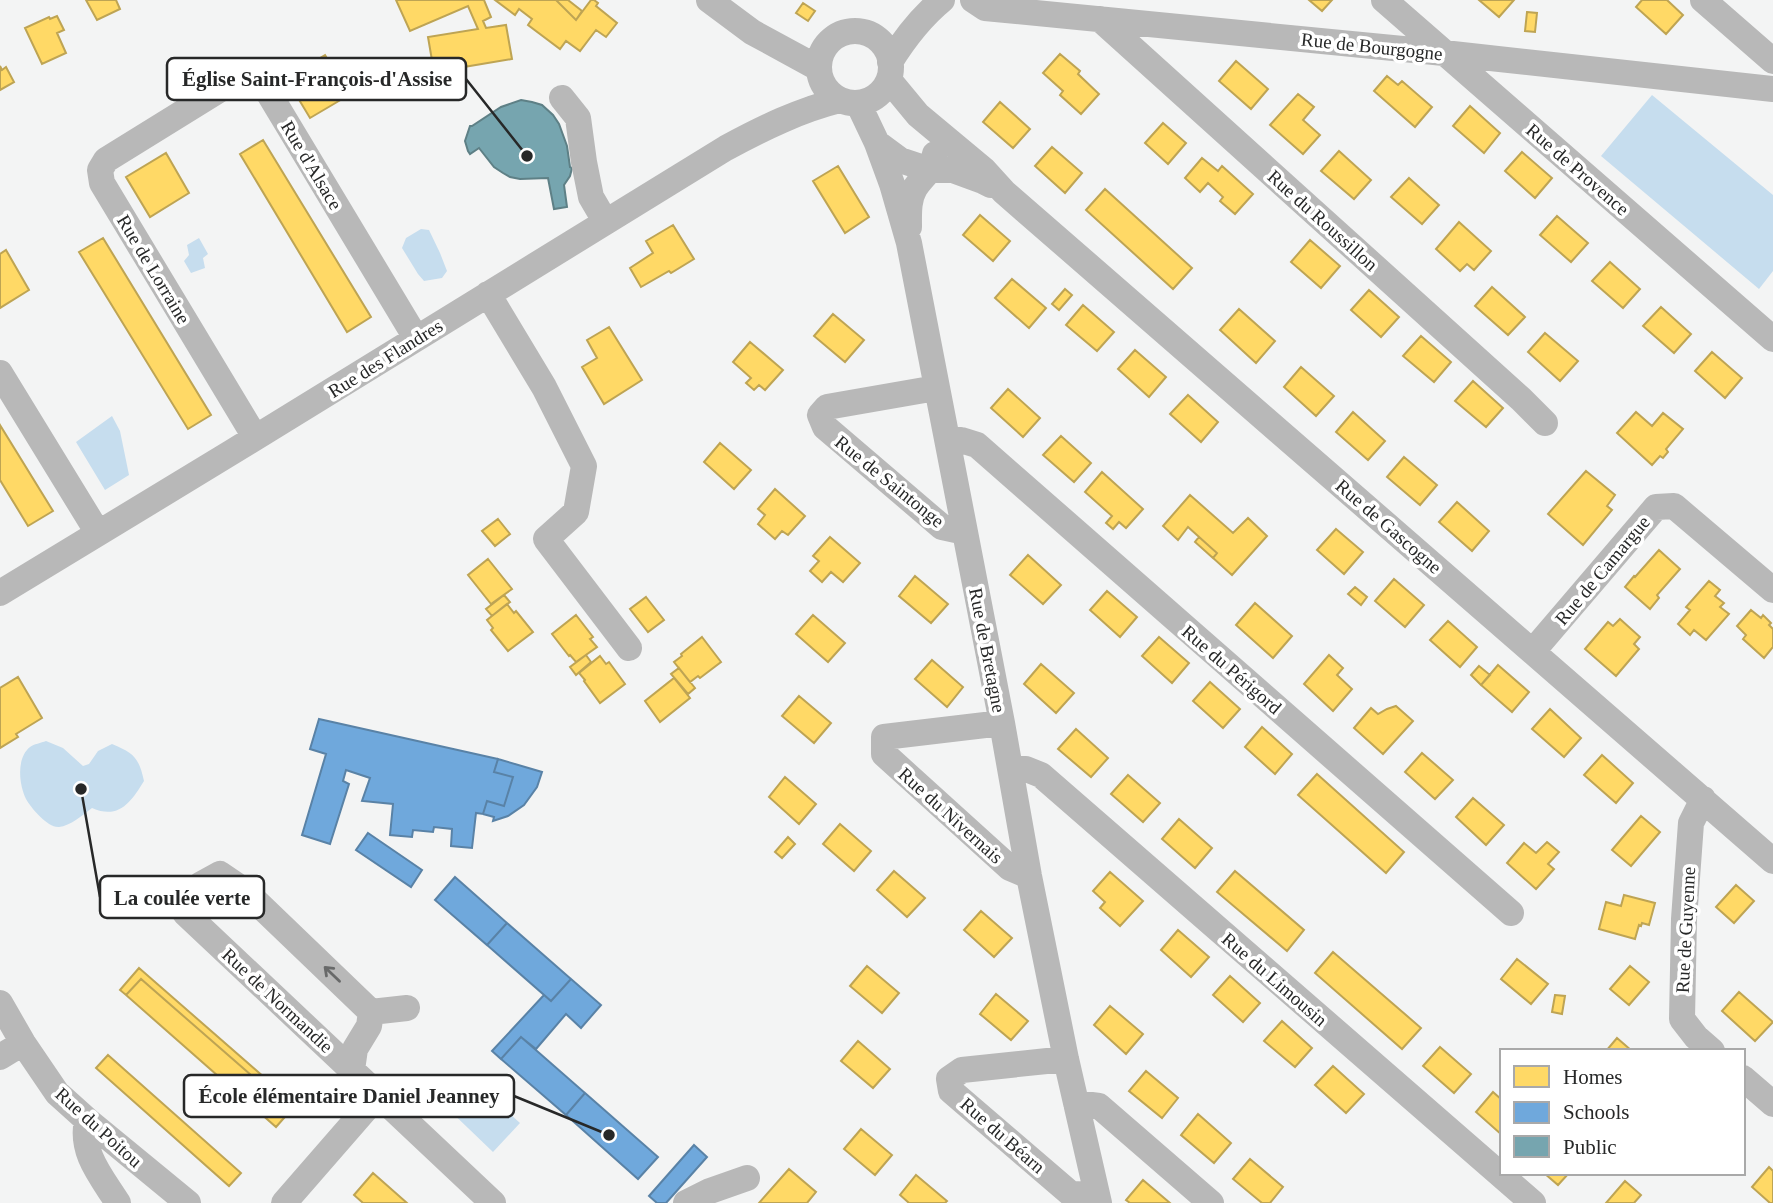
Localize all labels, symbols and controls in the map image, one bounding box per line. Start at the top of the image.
street label: Rue de Bourgogne [1300,29,1444,64]
callout: Église Saint-François-d'Assise [167,58,466,100]
text: Église Saint-François-d'Assise [182,67,452,91]
street label: Rue d'Alsace [277,117,346,214]
street label: Rue de Provence [1522,119,1633,220]
street label: Rue du Roussillon [1263,166,1382,275]
street label: Rue de Lorraine [113,211,194,328]
street label: Rue des Flandres [324,315,446,402]
street label: Rue de Saintonge [831,431,948,532]
street label: Rue de Gascogne [1332,475,1446,578]
street label: Rue de Camargue [1551,512,1654,629]
street label: Rue de Bretagne [965,586,1010,714]
street label: Rue du Périgord [1178,621,1286,718]
street label: Rue du Nivernais [894,763,1007,868]
street label: Rue de Guyenne [1672,866,1699,994]
callout: La coulée verte [100,876,264,918]
text: La coulée verte [114,886,250,910]
street label: Rue du Limousin [1218,928,1332,1031]
street label: Rue de Normandie [218,944,337,1057]
one-way arrow [324,965,341,982]
legend [1500,1049,1745,1175]
text: Homes [1563,1065,1623,1089]
callout: École élémentaire Daniel Jeanney [184,1075,514,1117]
street label: Rue du Poitou [51,1083,146,1172]
text: École élémentaire Daniel Jeanney [198,1084,500,1108]
street label: Rue du Béarn [956,1093,1049,1178]
text: Schools [1563,1100,1630,1124]
text: Public [1563,1135,1617,1159]

